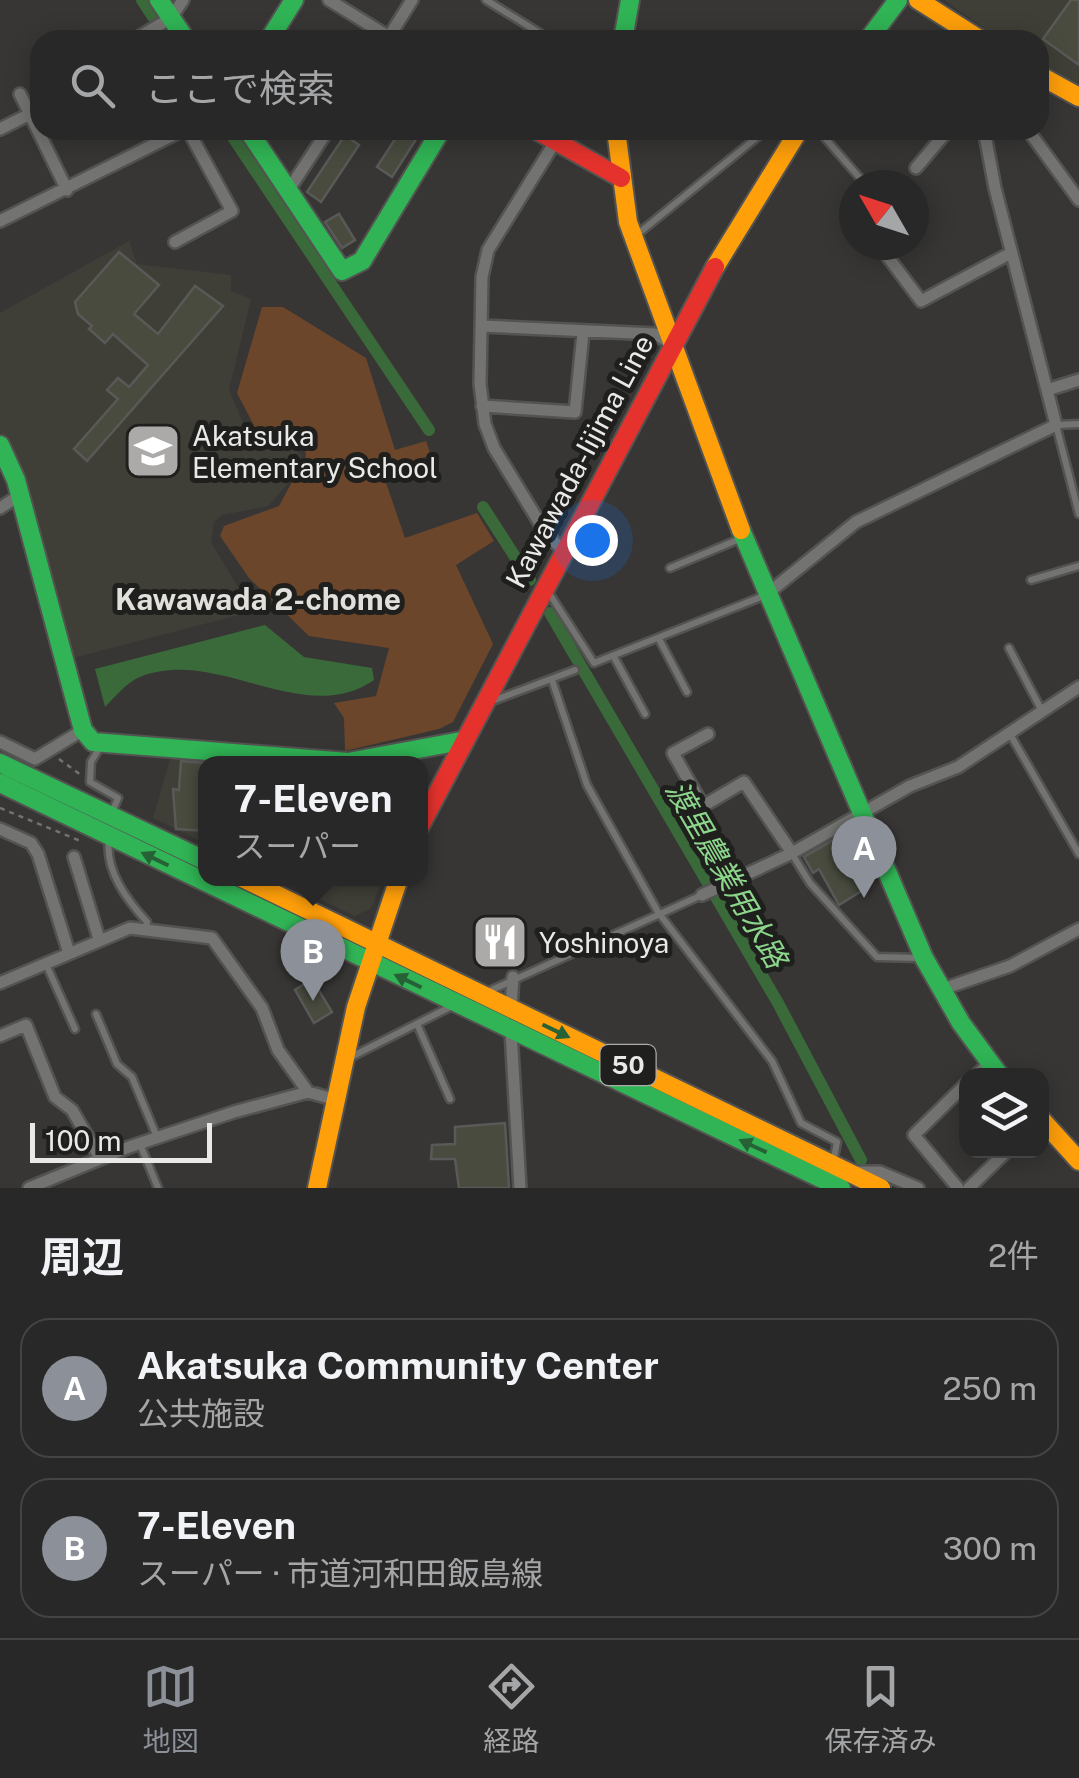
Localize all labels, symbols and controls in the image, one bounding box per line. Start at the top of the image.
search box [30,30,1049,140]
icon: search [65,58,120,113]
text: ここで検索 [145,66,335,111]
north arrow [839,170,929,260]
street label: Kawawada-Iijima Line [498,329,660,593]
place label: Akatsuka Elementary School [192,419,438,484]
school or university icon: Akatsuka Elementary School [123,421,183,481]
your location [567,515,618,566]
district label: Kawawada 2-chome [115,581,401,617]
popup [198,756,428,886]
water label: 渡里農業用水路 [659,774,797,977]
text: 7-Eleven [234,776,392,821]
pin: A [832,816,896,898]
text: スーパー [234,828,361,865]
one-way arrow [140,850,169,867]
restaurant icon: Yoshinoya [470,912,530,972]
pin: B [280,918,346,1001]
place label: Yoshinoya [539,926,669,959]
one-way arrow [394,973,423,990]
one-way arrow [542,1022,571,1039]
road number: 50 [600,1045,656,1085]
map controls [959,1068,1049,1158]
button: layers [959,1068,1049,1158]
scale bar [30,1118,212,1162]
text: 100 m [45,1124,122,1157]
one-way arrow [739,1138,768,1155]
text: 周辺 [40,1232,124,1281]
text: 2件 [988,1237,1039,1274]
text: Akatsuka Community Center [137,1343,659,1388]
text: A [63,1370,86,1407]
text: 250 m [942,1370,1037,1407]
text: 公共施設 [137,1395,265,1432]
text: 7-Eleven [137,1503,296,1548]
text: B [64,1530,85,1567]
text: 300 m [943,1530,1037,1567]
text: スーパー · 市道河和田飯島線 [137,1555,543,1592]
tab: 地図 [142,1659,199,1759]
tab: 経路 [483,1659,540,1759]
tab: 保存済み [824,1659,937,1759]

